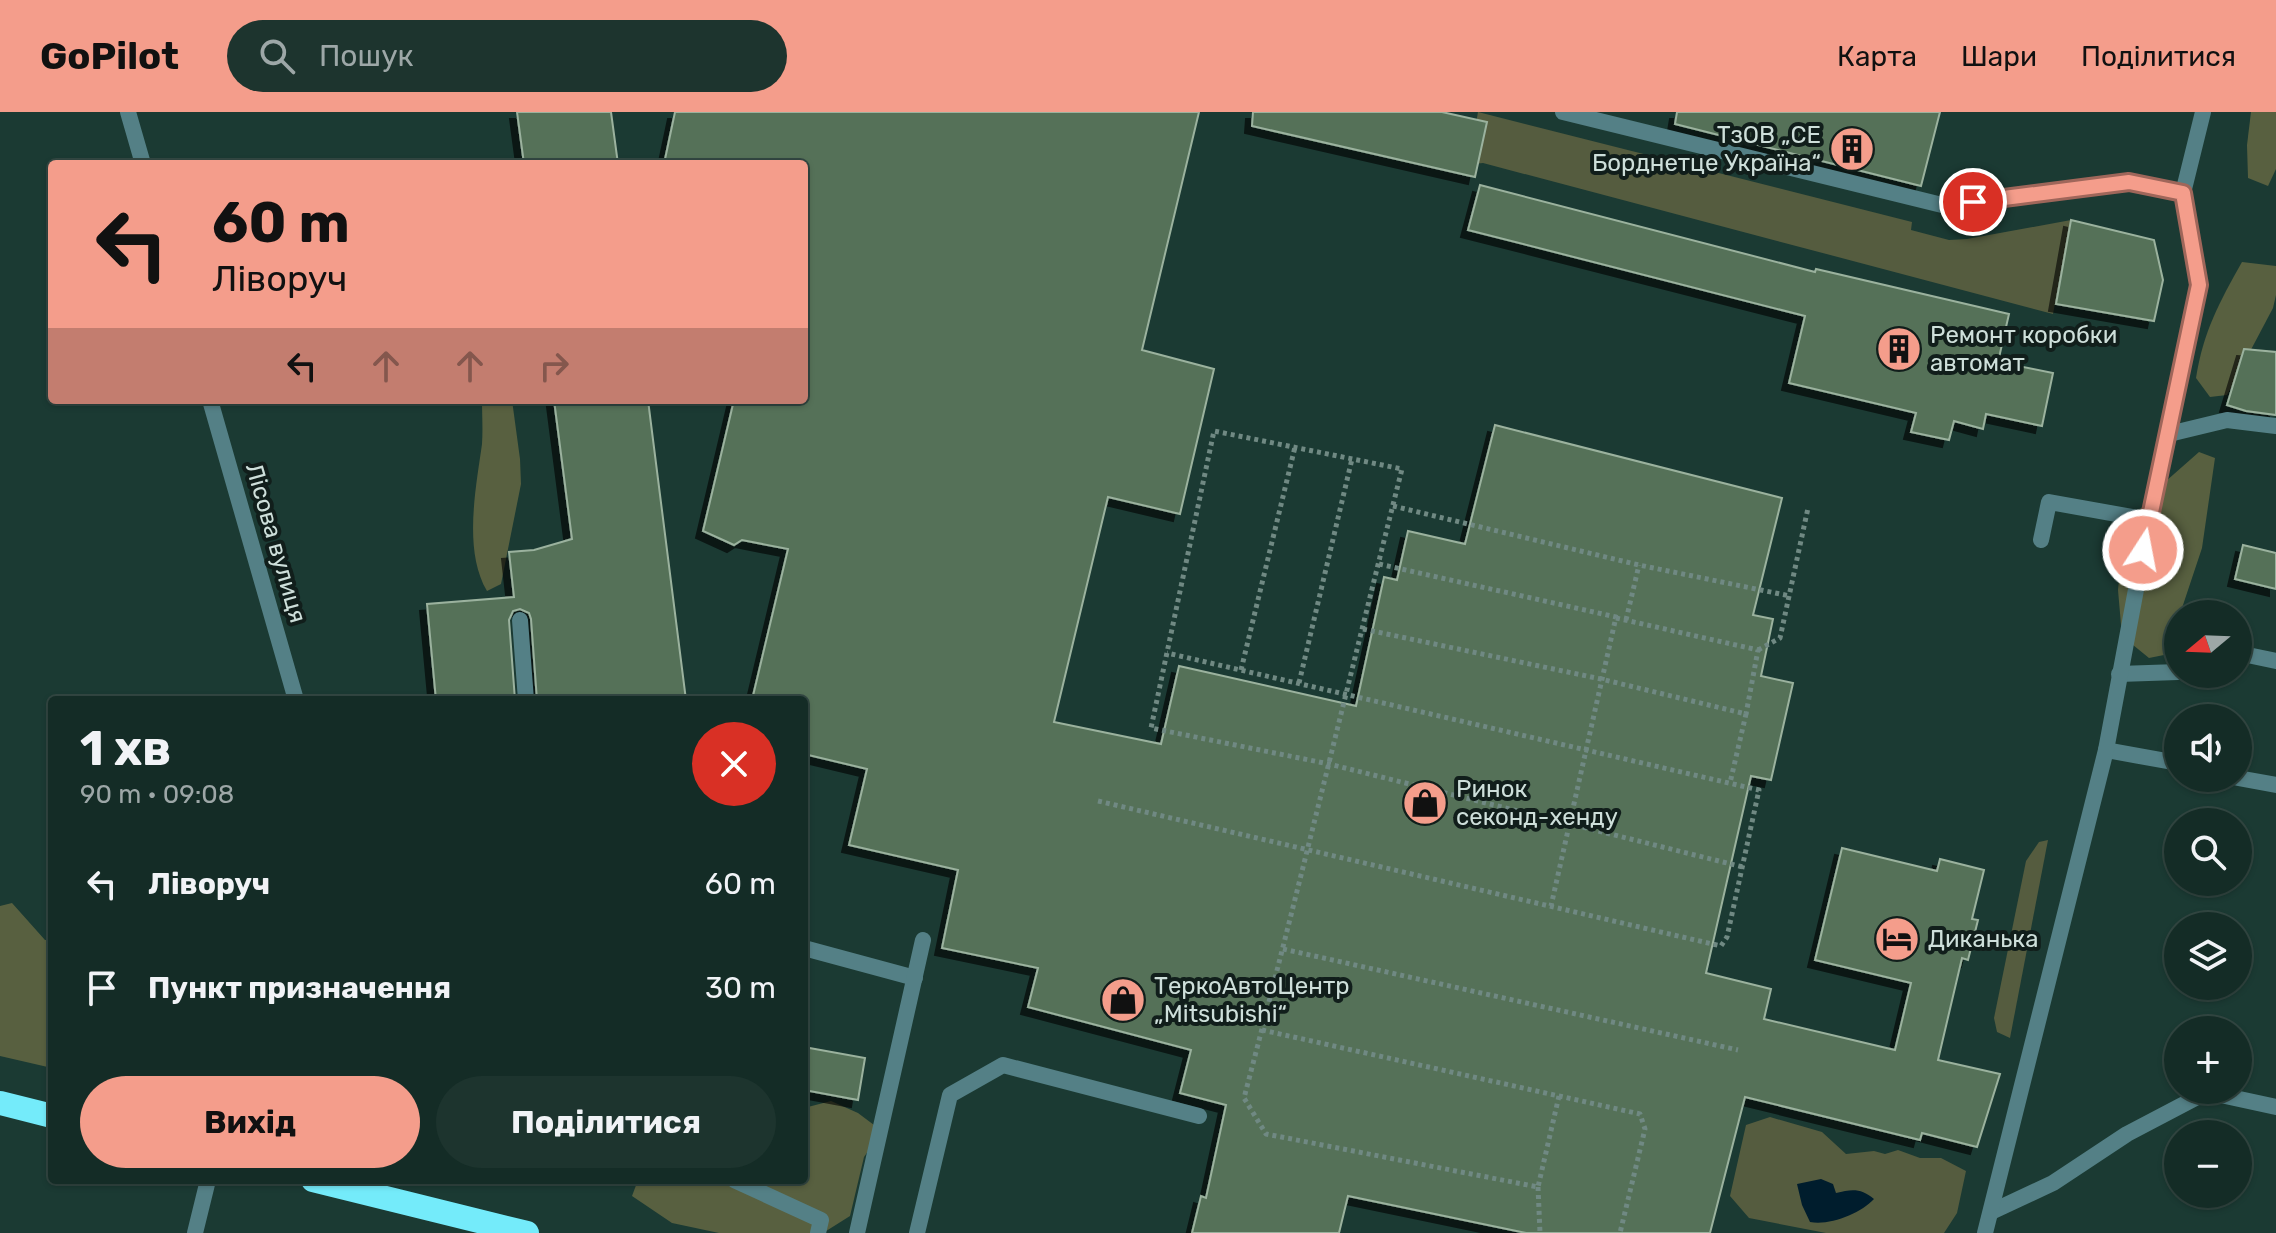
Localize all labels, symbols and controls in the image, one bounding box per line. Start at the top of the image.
search box [227,20,787,92]
text: GoPilot [40,33,179,79]
icon: search [255,34,299,78]
text: Пошук [319,38,414,74]
text: Карта [1837,40,1917,73]
text: Шари [1961,40,2037,73]
text: Поділитися [2081,40,2236,73]
place label: ТзОВ „СЕ Борднетце Україна“ [1592,121,1821,177]
building icon: ТзОВ „СЕ Борднетце Україна“ [1828,125,1876,173]
pin [1939,168,2007,236]
icon: arrive [1951,180,1995,224]
text: 60 m [212,190,350,256]
icon: left [80,192,184,296]
text: Ліворуч [212,257,347,300]
place label: Ремонт коробки автомат [1930,321,2117,377]
building icon: Ремонт коробки автомат [1875,325,1923,373]
icon: left [280,344,324,388]
icon: ahead [364,344,408,388]
icon: ahead [448,344,492,388]
icon: right [532,344,576,388]
street label: Лісова вулиця [240,460,312,626]
position arrow [2101,508,2185,592]
north arrow [2164,600,2252,688]
map controls [2164,600,2252,1208]
button: sound [2164,704,2252,792]
text: 1 хв [80,720,171,777]
button: close [692,722,776,806]
place label: Ринок секонд-хенду [1456,775,1618,831]
text: 90 m · 09:08 [80,779,234,810]
shop icon: Ринок секонд-хенду [1401,779,1449,827]
button: search [2164,808,2252,896]
icon: left [80,862,124,906]
text: Ліворуч [148,866,270,902]
text: 60 m [705,866,776,902]
button: layers [2164,912,2252,1000]
hotel icon: Диканька [1873,915,1921,963]
place label: Диканька [1928,925,2038,953]
icon: arrive [80,966,124,1010]
text: Пункт призначення [148,970,451,1006]
text: 30 m [705,970,776,1006]
place label: ТеркоАвтоЦентр „Mitsubishi“ [1154,972,1349,1028]
shop icon: ТеркоАвтоЦентр „Mitsubishi“ [1099,976,1147,1024]
button: + [2164,1016,2252,1104]
button: Вихід [80,1076,420,1168]
button: Поділитися [436,1076,776,1168]
button: − [2164,1120,2252,1208]

